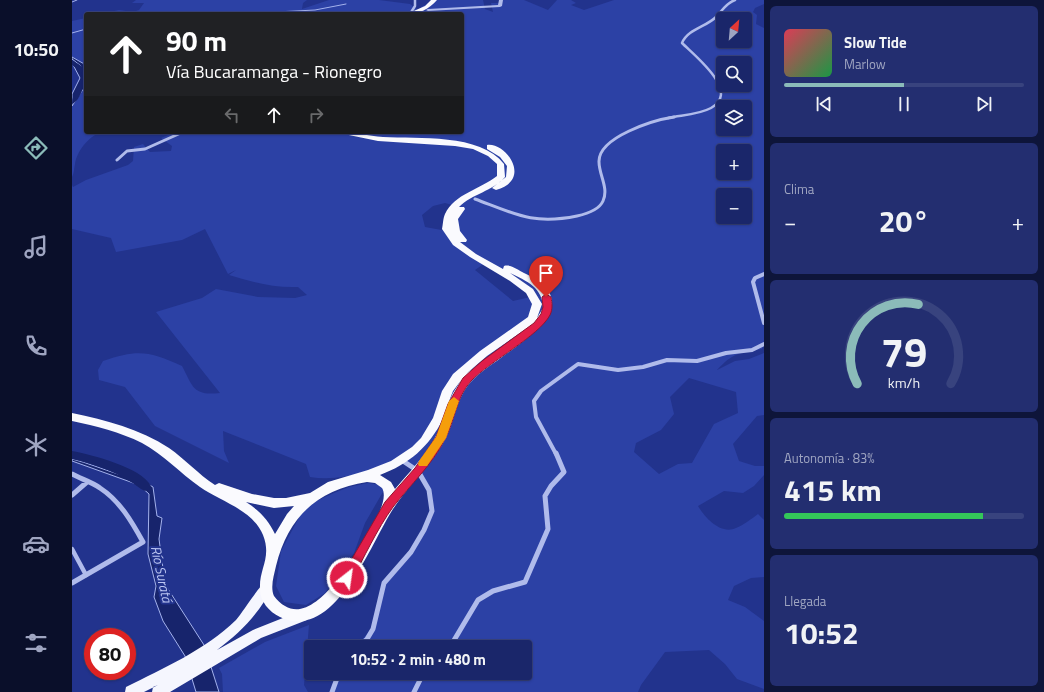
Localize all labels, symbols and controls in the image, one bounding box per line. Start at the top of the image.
north arrow [716,12,752,48]
map controls [716,12,752,224]
text: 90 m [166,19,227,62]
icon: ahead [100,28,152,80]
text: Slow Tide [844,31,907,54]
text: 10:50 [14,36,58,63]
text: Marlow [844,54,886,74]
button: search [716,56,752,92]
text: Vía Bucaramanga - Rionegro [166,58,382,85]
icon: previous [813,93,835,115]
icon: pause [893,93,915,115]
icon: next [973,93,995,115]
button: layers [716,100,752,136]
icon: left [221,104,243,126]
icon: ahead [263,104,285,126]
icon: right [305,104,327,126]
icon: directions [22,134,50,162]
button: + [716,144,752,180]
text: Clima [784,179,814,199]
button: − [716,188,752,224]
text: 20° [879,198,929,244]
text: − [784,205,796,239]
text: + [1012,205,1024,239]
icon: music [22,233,50,261]
pin [529,256,563,297]
icon: arrive [535,262,557,284]
text: 79 [881,320,927,383]
icon: phone [22,332,50,360]
text: km/h [888,372,920,394]
icon: climate [22,431,50,459]
text: Autonomía · 83% [784,448,875,468]
text: 415 km [784,467,882,513]
icon: car [22,530,50,558]
water label: Río Suratá [146,544,178,605]
position arrow [326,557,368,599]
text: Llegada [784,591,826,611]
text: 10:52 [784,610,859,656]
speed limit sign: 80 [84,628,136,680]
icon: filters [22,629,50,657]
text: 10:52 · 2 min · 480 m [350,648,486,671]

